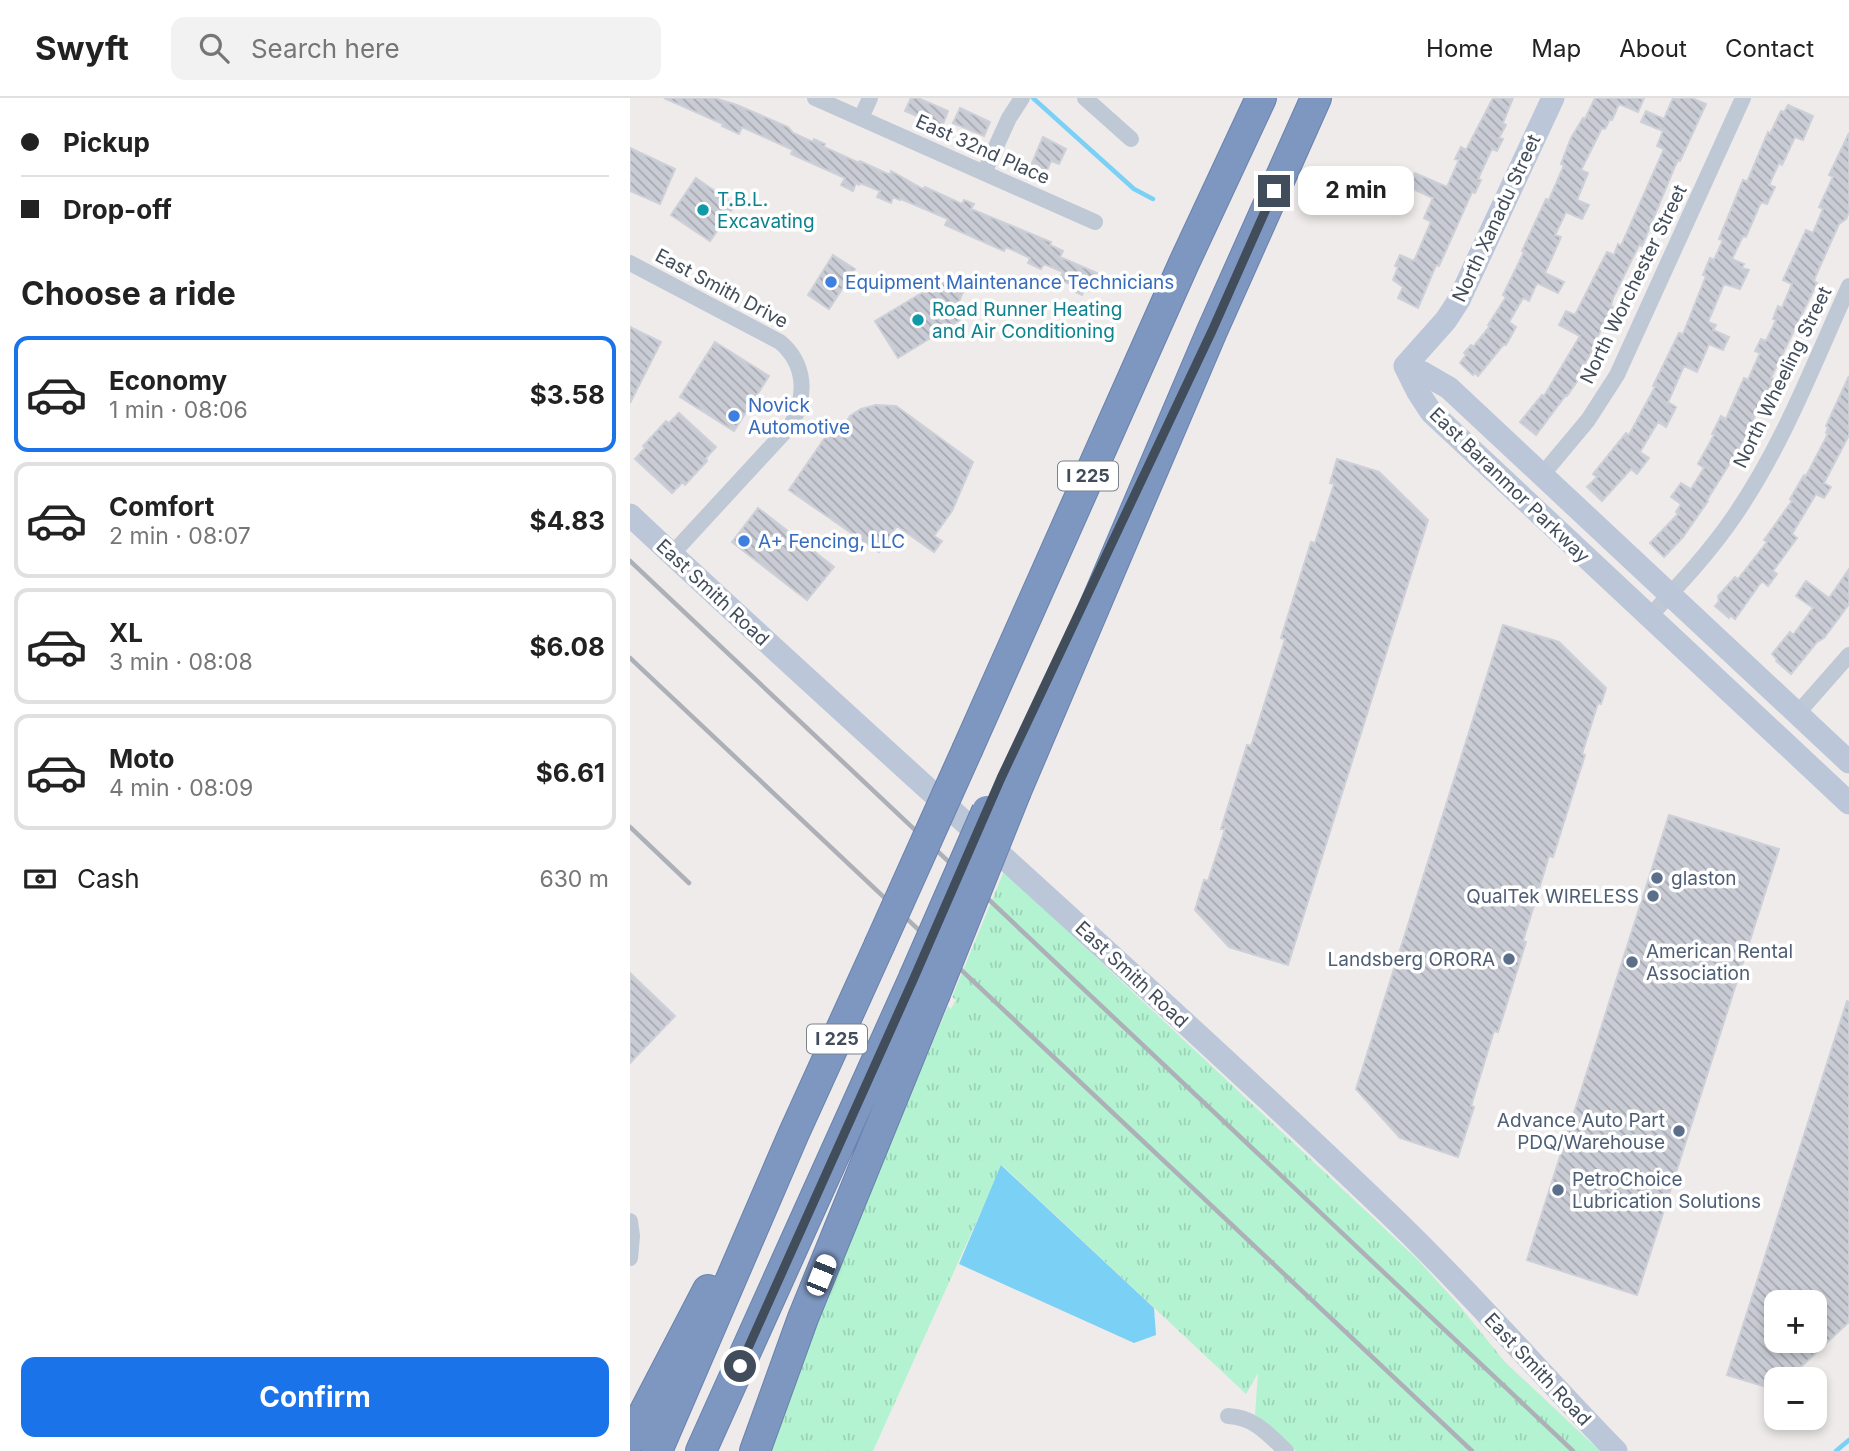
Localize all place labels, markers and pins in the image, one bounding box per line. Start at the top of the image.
place label: T.B.L. Excavating [717,188,815,233]
marker: T.B.L. Excavating [695,202,711,218]
place label: Equipment Maintenance Technicians [845,271,1174,294]
marker: Equipment Maintenance Technicians [823,274,839,290]
place label: Road Runner Heating and Air Conditioning [932,298,1122,343]
marker: Road Runner Heating and Air Conditioning [910,312,926,328]
place label: Novick Automotive [748,394,850,439]
marker: Novick Automotive [726,408,742,424]
place label: A+ Fencing, LLC [758,530,905,553]
marker: A+ Fencing, LLC [736,533,752,549]
place label: glaston [1671,867,1737,890]
marker: glaston [1649,870,1665,886]
place label: QualTek WIRELESS [1466,885,1639,908]
marker: QualTek WIRELESS [1645,888,1661,904]
place label: American Rental Association [1646,940,1793,985]
place label: Landsberg ORORA [1328,948,1495,971]
marker: Landsberg ORORA [1501,951,1517,967]
marker: American Rental Association [1624,954,1640,970]
place label: Advance Auto Part PDQ/Warehouse [1497,1109,1665,1154]
marker: Advance Auto Part PDQ/Warehouse [1671,1123,1687,1139]
place label: PetroChoice Lubrication Solutions [1572,1168,1761,1213]
marker: PetroChoice Lubrication Solutions [1550,1182,1566,1198]

